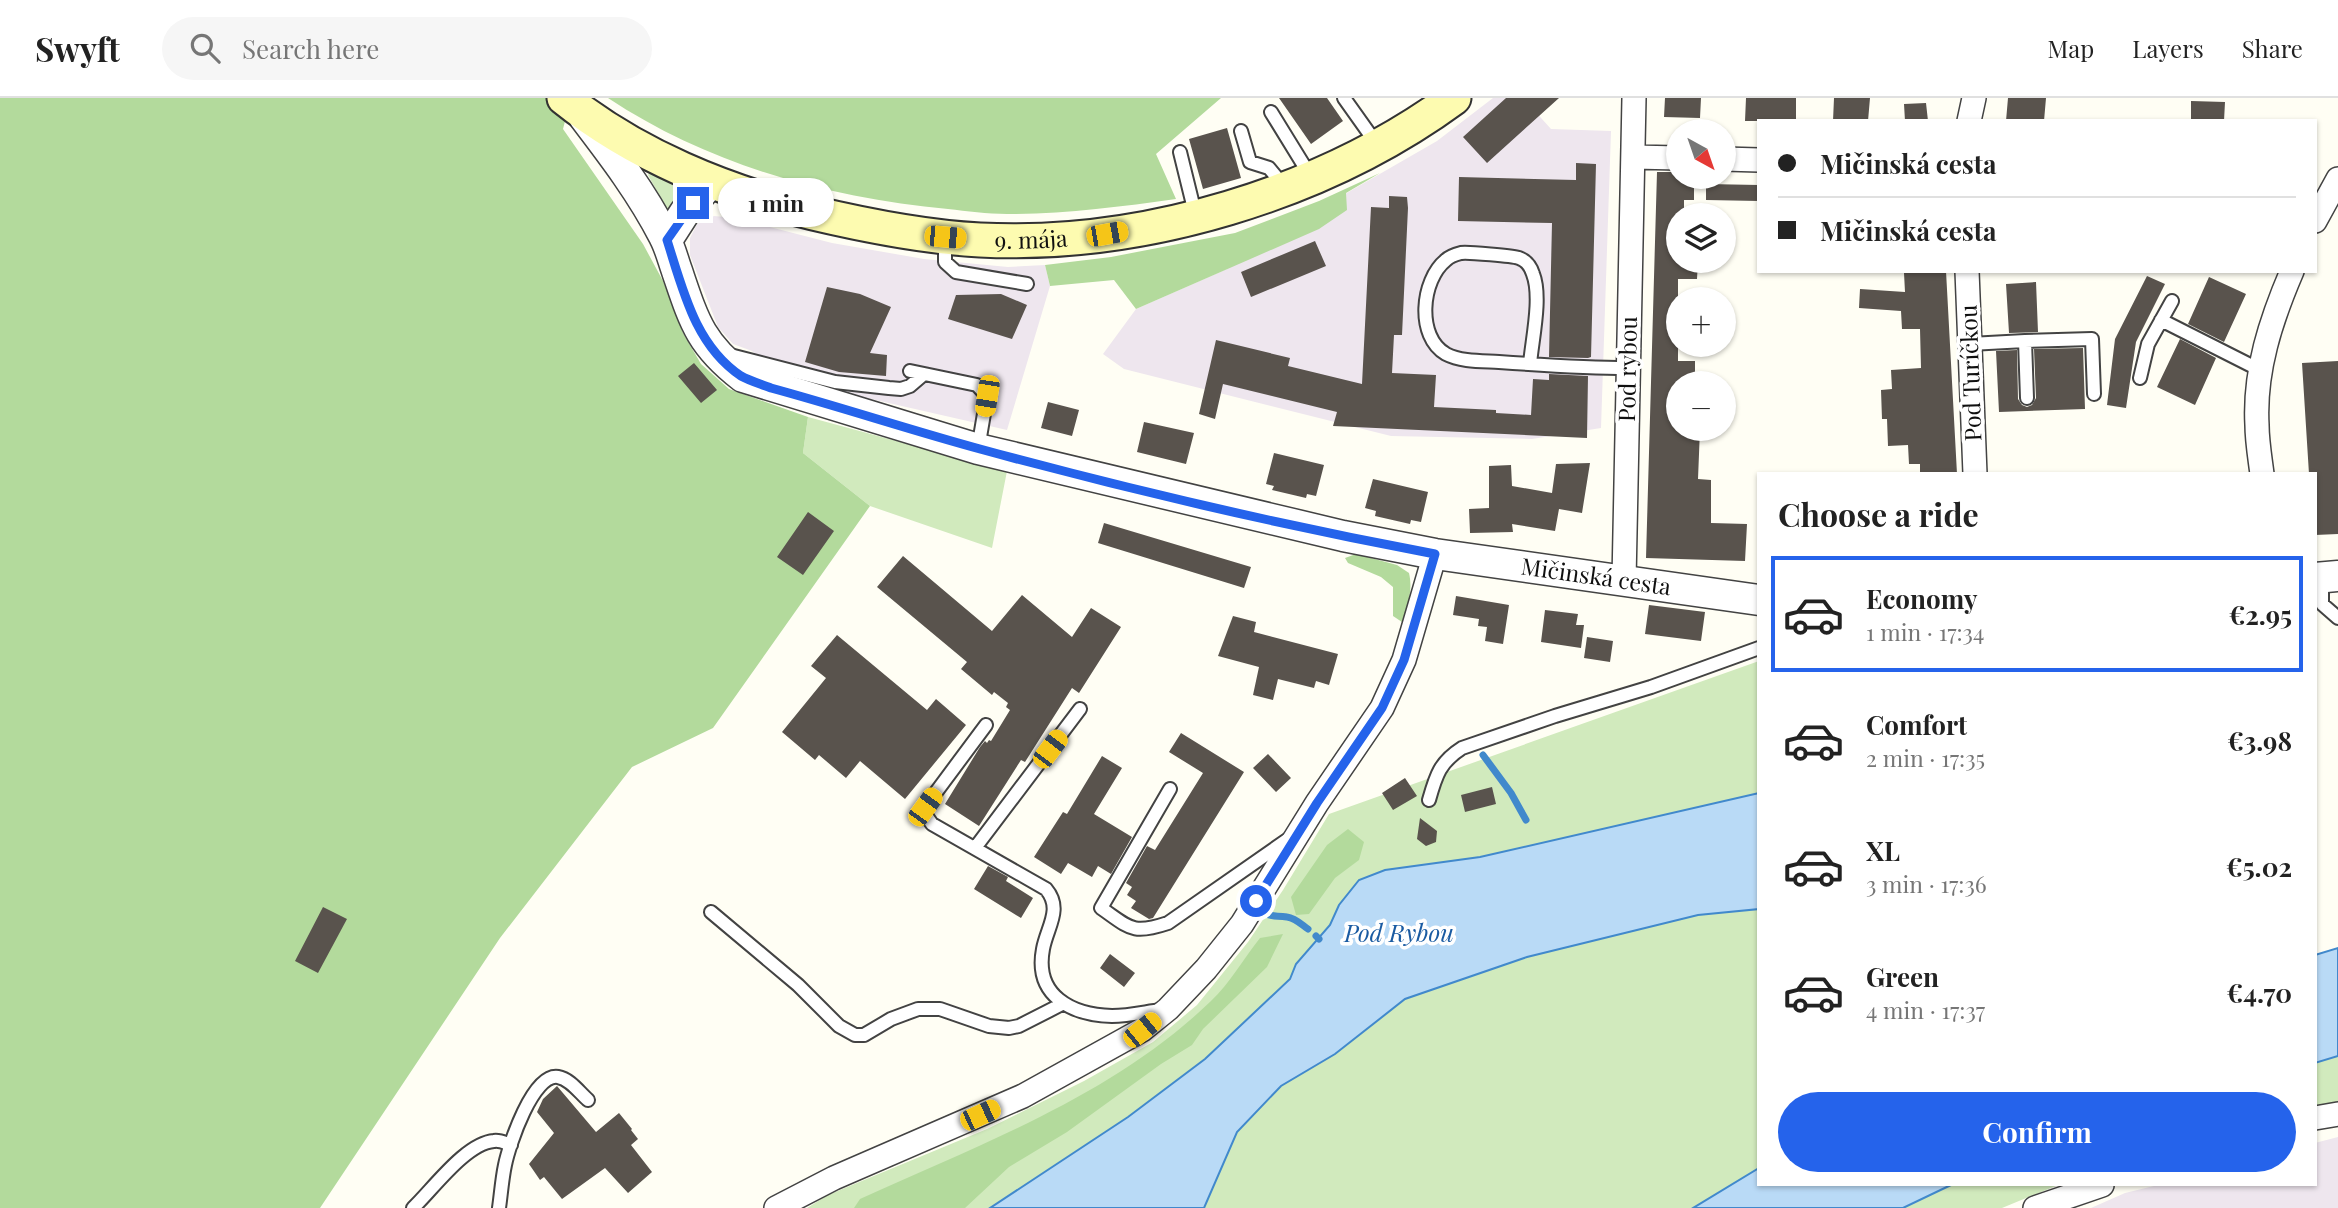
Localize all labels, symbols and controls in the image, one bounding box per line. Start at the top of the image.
search box [162,17,652,80]
text: Swyft [35,26,120,70]
icon: search [186,29,224,67]
text: Search here [242,31,379,66]
text: Map [2048,32,2094,64]
text: Layers [2132,32,2204,64]
text: Share [2242,32,2303,64]
north arrow [1666,119,1736,189]
map controls [1666,119,1736,441]
text: Mičinská cesta [1820,146,1997,181]
callout: 1 min [718,178,833,228]
route end [677,187,709,219]
text: 1 min [748,187,804,218]
button: layers [1666,203,1736,273]
text: Mičinská cesta [1820,213,1997,248]
car [1085,220,1130,248]
street label: 9. mája [995,222,1069,255]
car [924,225,967,249]
button: + [1666,287,1736,357]
street label: Pod Turíčkou [1952,304,1987,442]
street label: Pod rybou [1610,316,1643,422]
button: − [1666,371,1736,441]
car [974,374,1001,418]
text: Choose a ride [1778,492,1979,535]
street label: Mičinská cesta [1519,549,1674,601]
text: Economy [1866,581,1977,616]
icon: car [1782,583,1845,646]
text: €2.95 [2229,597,2292,632]
text: 1 min · 17:34 [1866,616,1984,647]
text: Comfort [1866,707,1967,742]
icon: car [1782,709,1845,772]
text: €3.98 [2227,723,2292,758]
car [1029,726,1072,772]
text: 2 min · 17:35 [1866,742,1985,773]
car [905,784,946,830]
text: XL [1866,833,1900,868]
icon: car [1782,835,1845,898]
text: €5.02 [2226,849,2292,884]
text: 3 min · 17:36 [1866,868,1987,899]
route start [1240,885,1272,917]
water label: Pod Rybou [1343,916,1454,948]
text: Green [1866,959,1939,994]
icon: car [1782,961,1845,1024]
text: €4.70 [2227,975,2292,1010]
text: 4 min · 17:37 [1866,994,1985,1025]
car [1120,1009,1165,1051]
button: Confirm [1778,1092,2296,1172]
car [957,1097,1004,1133]

